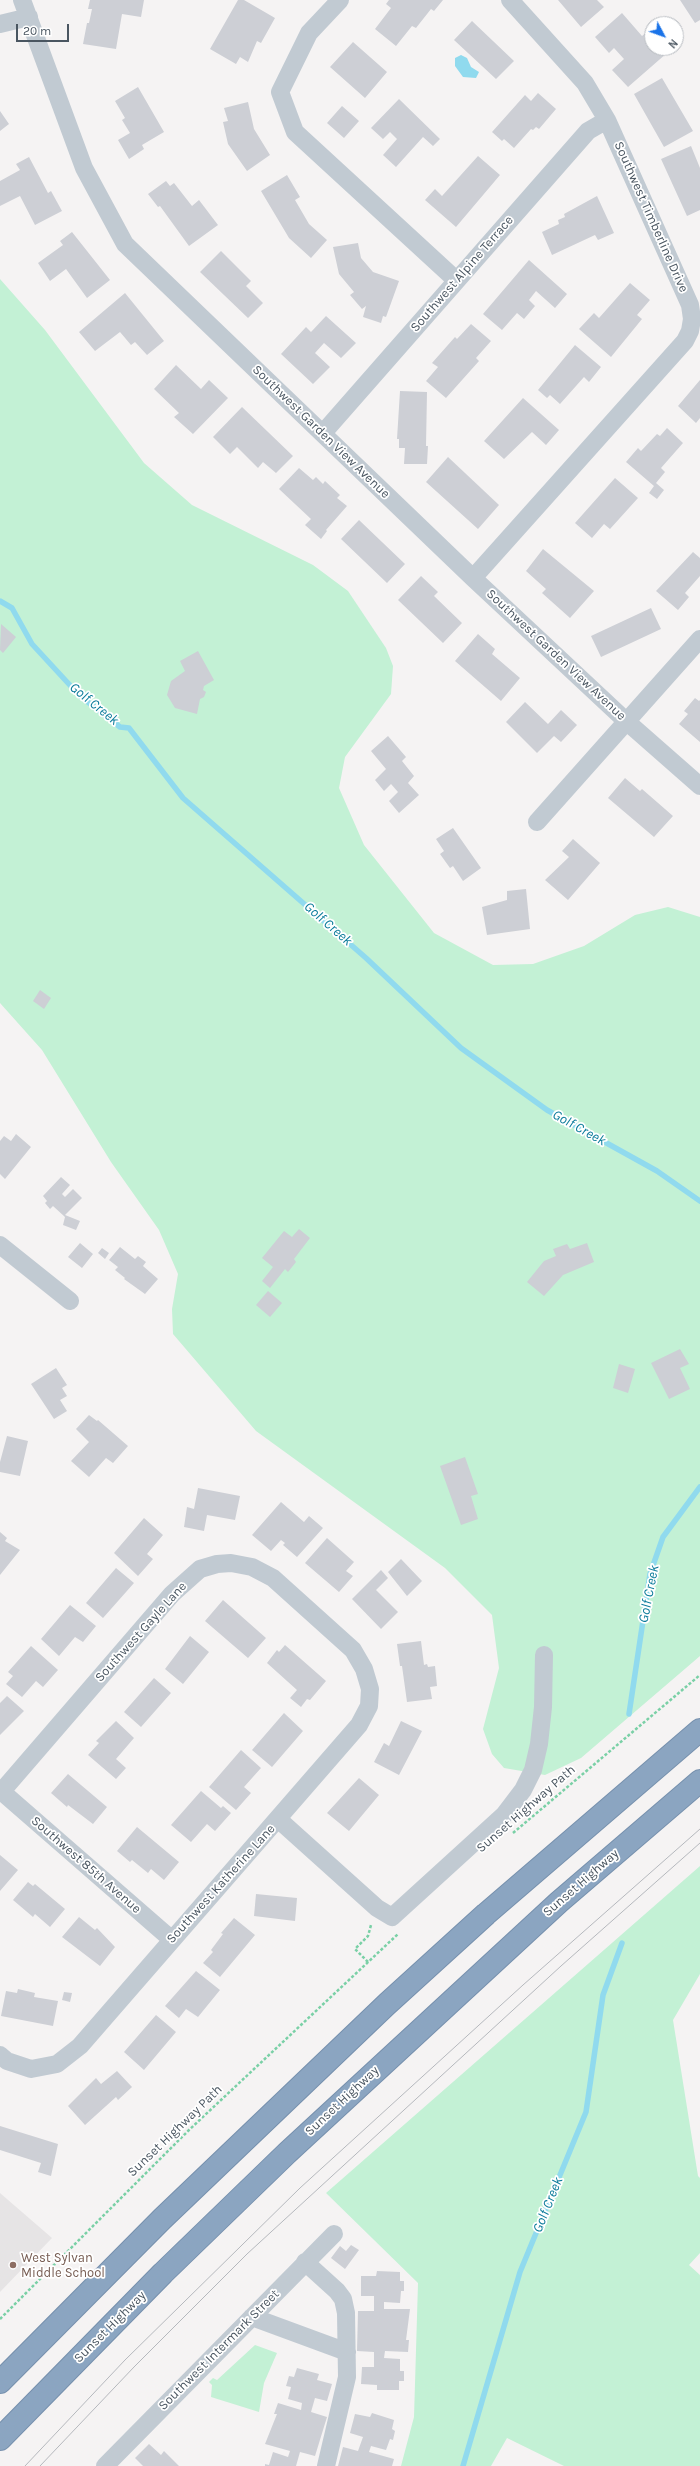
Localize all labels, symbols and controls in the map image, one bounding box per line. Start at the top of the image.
scale bar [18,16,71,42]
north arrow [644,16,684,56]
text: 20 m [23,24,51,38]
text: N [665,36,680,51]
street label: Southwest Timberline Drive [611,139,691,295]
street label: Southwest Alpine Terrace [407,213,517,335]
street label: Southwest Garden View Avenue [249,362,393,502]
street label: Southwest Garden View Avenue [483,586,629,724]
water label: Golf Creek [66,679,122,729]
water label: Golf Creek [300,898,356,950]
water label: Golf Creek [549,1106,609,1150]
water label: Golf Creek [635,1564,663,1624]
street label: Southwest Gayle Lane [92,1579,190,1685]
street label: Sunset Highway Path [473,1762,579,1856]
street label: Southwest 85th Avenue [28,1813,144,1917]
street label: Southwest Katherine Lane [163,1821,279,1947]
street label: Sunset Highway [540,1846,622,1920]
street label: Sunset Highway [302,2063,382,2139]
street label: Sunset Highway Path [124,2082,226,2180]
water label: Golf Creek [529,2175,567,2235]
place label: West Sylvan Middle School [21,2250,105,2281]
marker: West Sylvan Middle School [8,2260,18,2270]
street label: Southwest Intermark Street [155,2286,283,2414]
street label: Sunset Highway [71,2288,149,2366]

